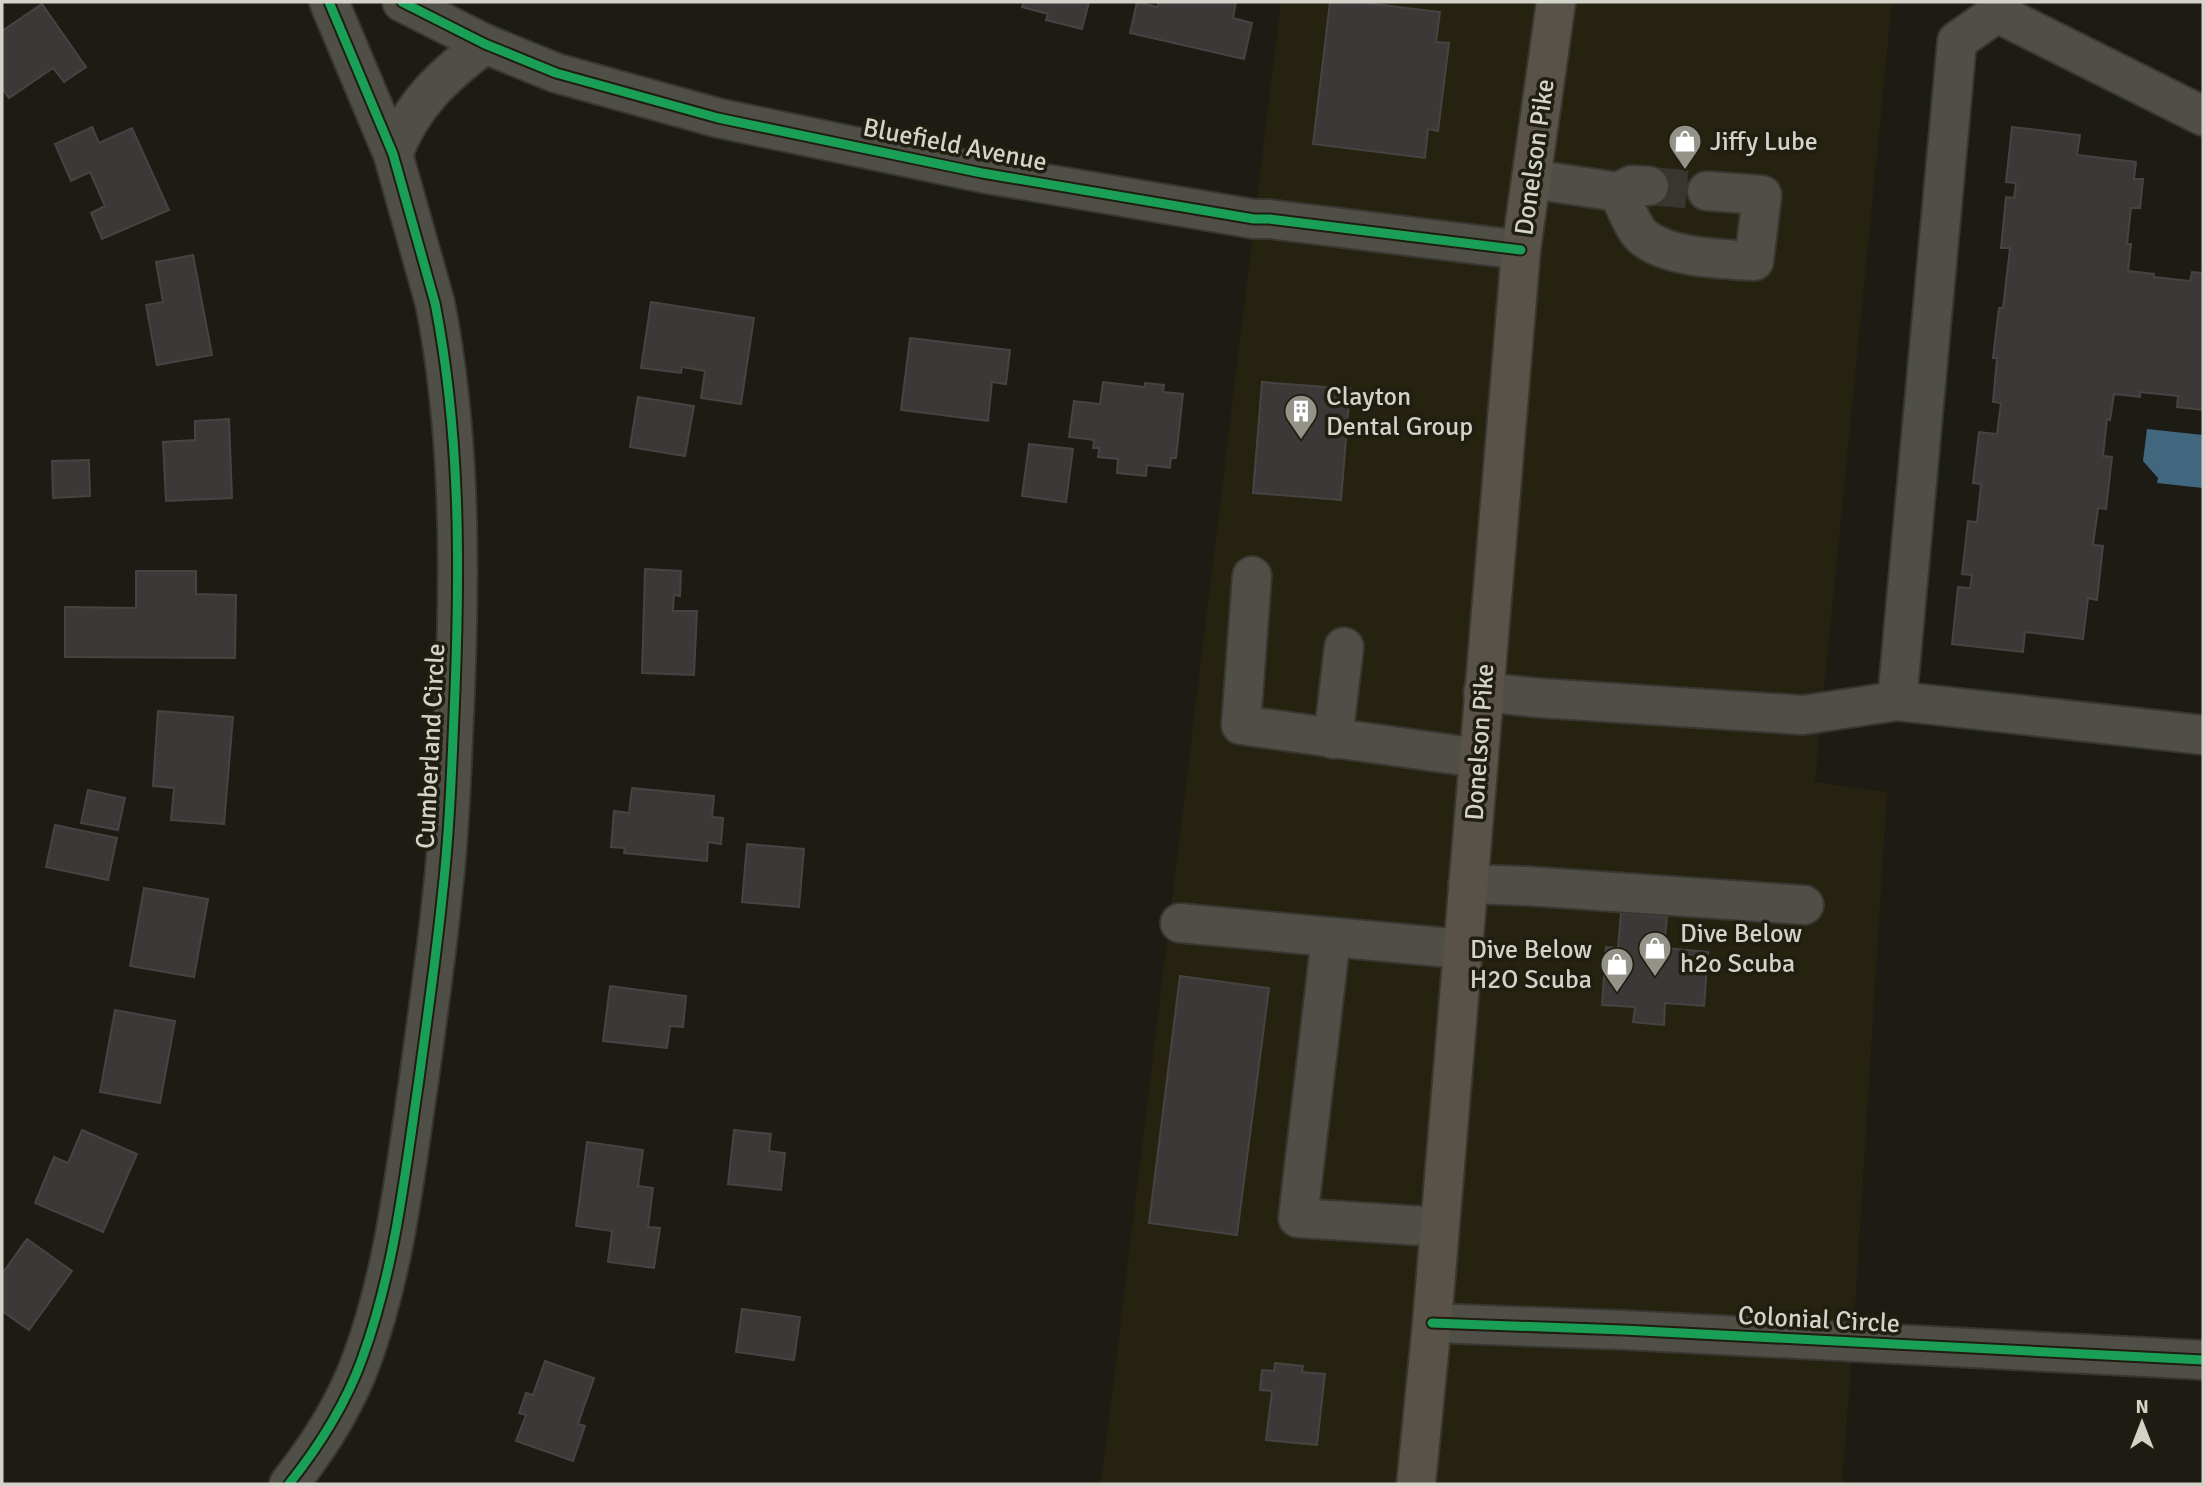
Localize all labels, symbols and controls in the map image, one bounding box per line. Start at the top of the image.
street label: Donelson Pike [1508,77,1562,237]
street label: Bluefield Avenue [860,111,1049,178]
shop icon: Jiffy Lube [1666,122,1704,171]
place label: Jiffy Lube [1710,126,1818,158]
place label: Clayton Dental Group [1326,381,1473,443]
building icon: Clayton Dental Group [1282,392,1320,441]
street label: Cumberland Circle [410,642,452,850]
street label: Donelson Pike [1459,662,1501,822]
place label: Dive Below h2o Scuba [1680,918,1802,980]
shop icon: Dive Below h2o Scuba [1636,929,1674,978]
place label: Dive Below H2O Scuba [1470,934,1592,996]
shop icon: Dive Below H2O Scuba [1598,945,1636,994]
street label: Colonial Circle [1737,1300,1901,1340]
north arrow [2107,1388,2177,1458]
text: N [2135,1395,2149,1419]

